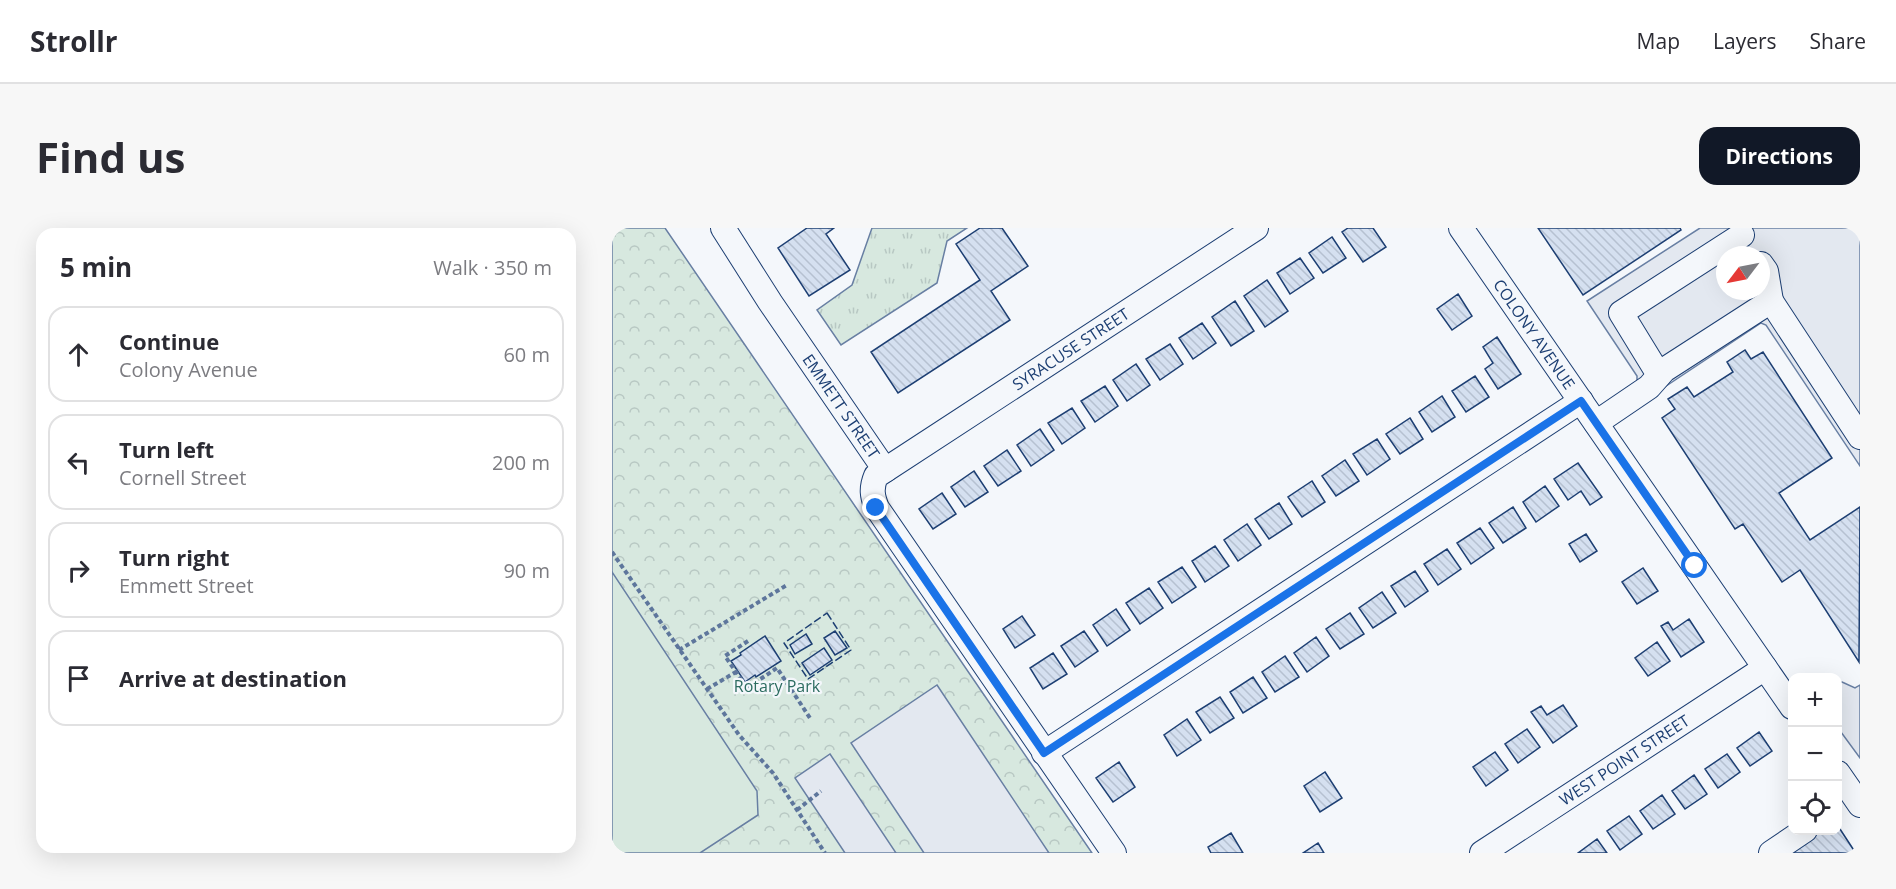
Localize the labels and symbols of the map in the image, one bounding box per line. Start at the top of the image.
north arrow [1716,246,1770,300]
street label: COLONY AVENUE [1488,275,1580,394]
street label: SYRACUSE STREET [1008,303,1133,395]
street label: EMMETT STREET [798,350,885,463]
route end [862,494,888,520]
route start [1681,552,1707,578]
park label: Rotary Park [734,675,821,697]
street label: WEST POINT STREET [1555,709,1694,811]

